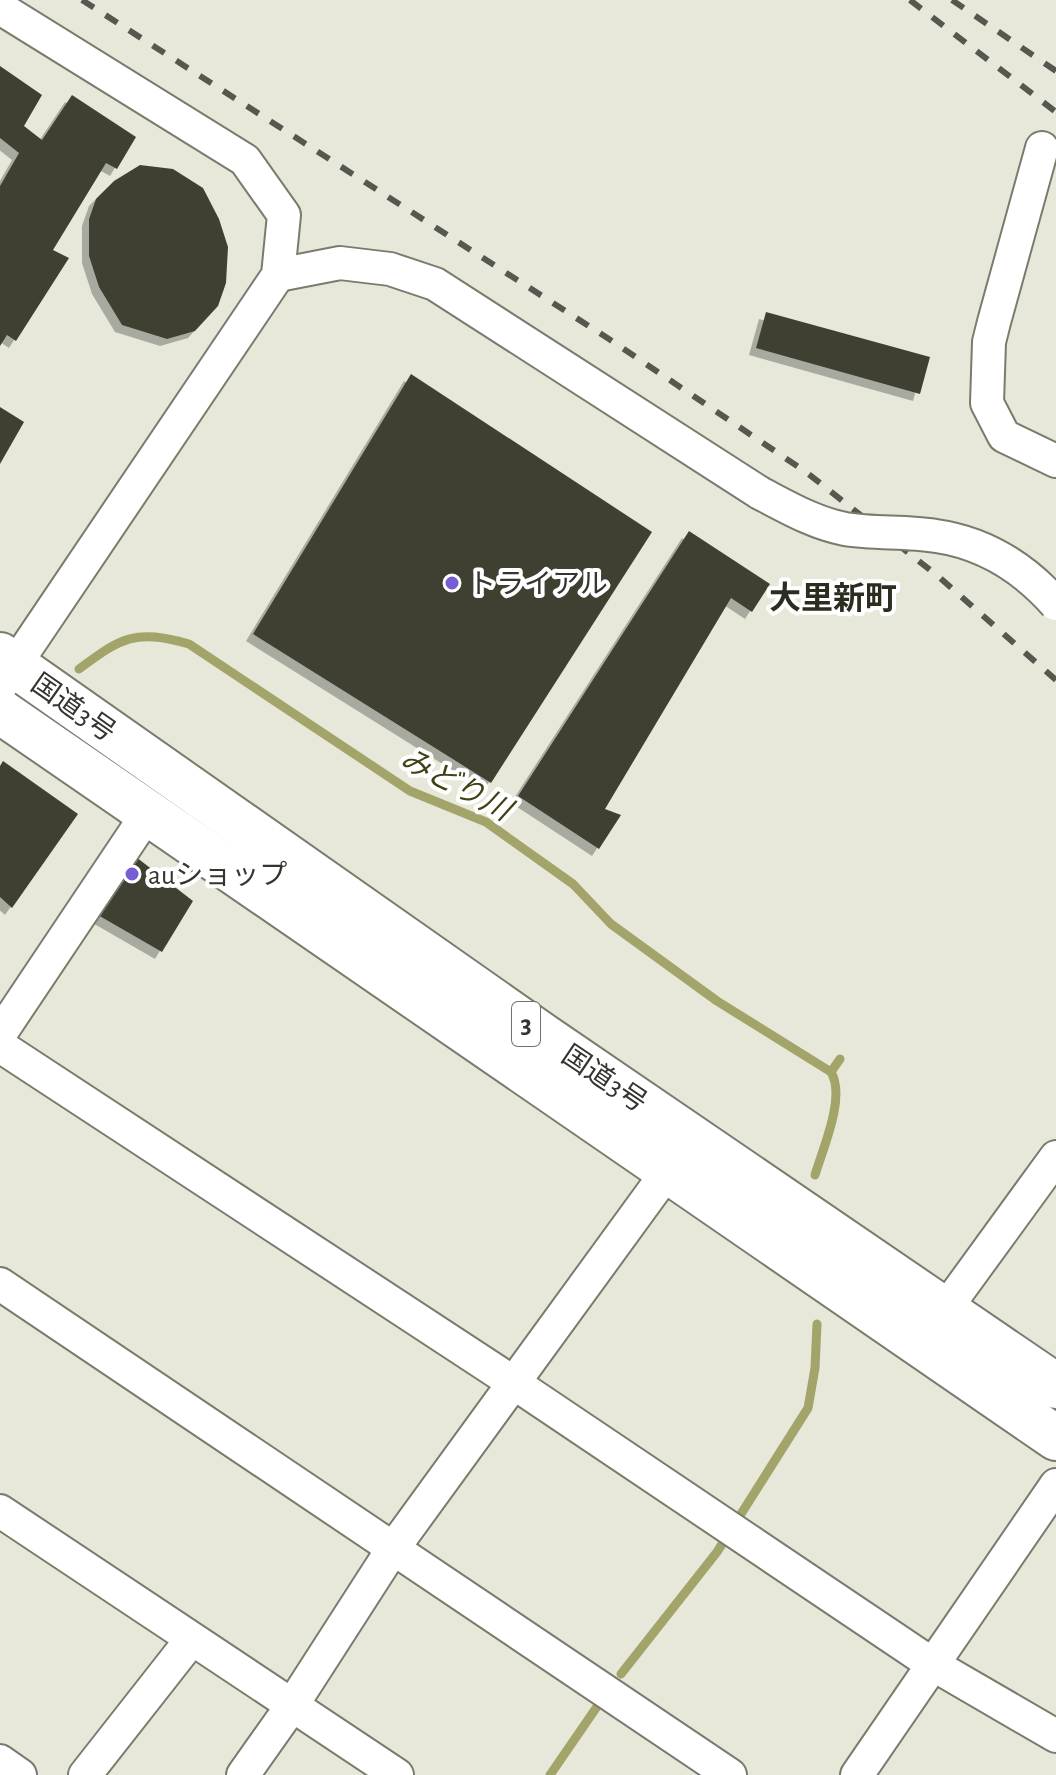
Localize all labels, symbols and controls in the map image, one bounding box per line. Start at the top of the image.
place label: トライアル [468,571,608,599]
marker: トライアル [443,574,461,592]
district label: 大里新町 [769,581,897,615]
street label: 国道3号 [26,668,121,748]
water label: みどり川 [396,743,519,828]
place label: auショップ [148,860,287,890]
marker: auショップ [123,865,141,883]
road number: 3 [512,1002,540,1046]
street label: 国道3号 [556,1040,652,1118]

